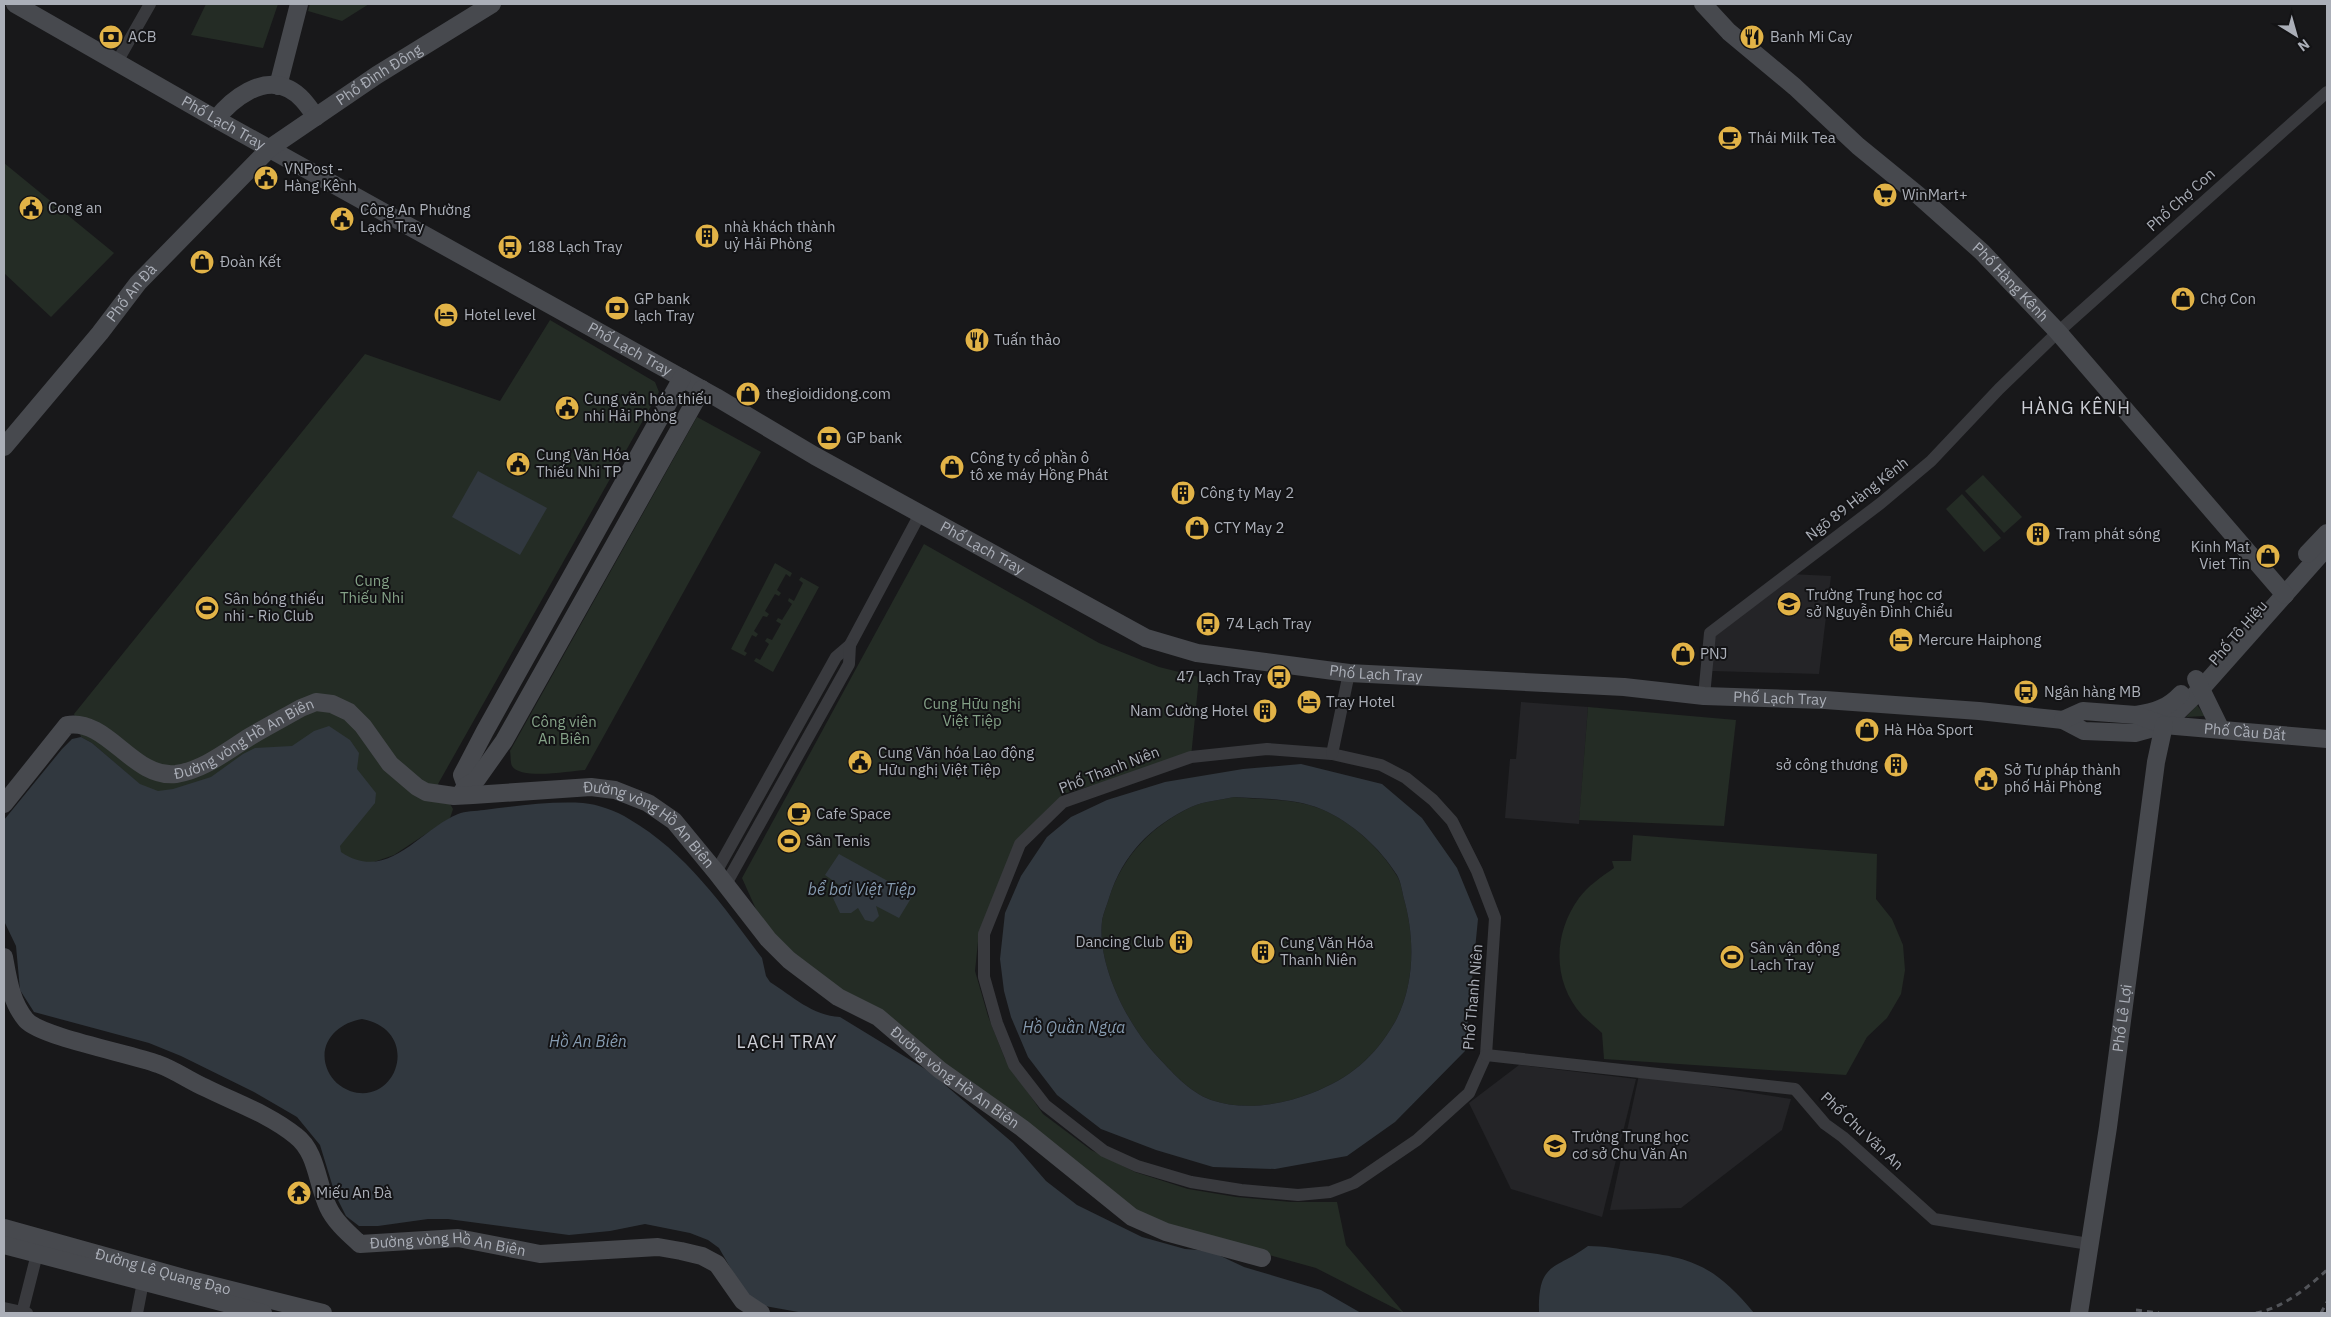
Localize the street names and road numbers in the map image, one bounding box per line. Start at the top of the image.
street label: Phố Đình Đông [332,39,425,109]
street label: Phố Lạch Tray [178,91,270,154]
street label: Phố Chợ Con [2143,164,2219,235]
street label: Phố Hàng Kênh [1969,238,2053,325]
street label: Phố An Đà [102,260,160,326]
street label: Phố Lạch Tray [585,318,676,380]
street label: Ngõ 89 Hàng Kênh [1802,453,1912,545]
street label: Phố Lạch Tray [937,517,1029,579]
street label: Phố Tô Hiệu [2204,596,2271,669]
street label: Phố Lạch Tray [1328,660,1424,686]
street label: Phố Lạch Tray [1733,687,1828,709]
street label: Đường vòng Hồ An Biên [172,694,317,783]
street label: Phố Cầu Đất [2203,718,2287,744]
street label: Phố Thanh Niên [1056,742,1162,797]
street label: Đường vòng Hồ An Biên [582,777,719,872]
street label: Phố Thanh Niên [1458,943,1487,1051]
street label: Phố Lê Lợi [2108,983,2136,1053]
street label: Đường vòng Hồ An Biên [887,1022,1023,1132]
street label: Phố Chu Văn An [1817,1087,1908,1174]
street label: Đường vòng Hồ An Biên [369,1228,527,1260]
street label: Đường Lê Quang Đạo [93,1244,233,1299]

